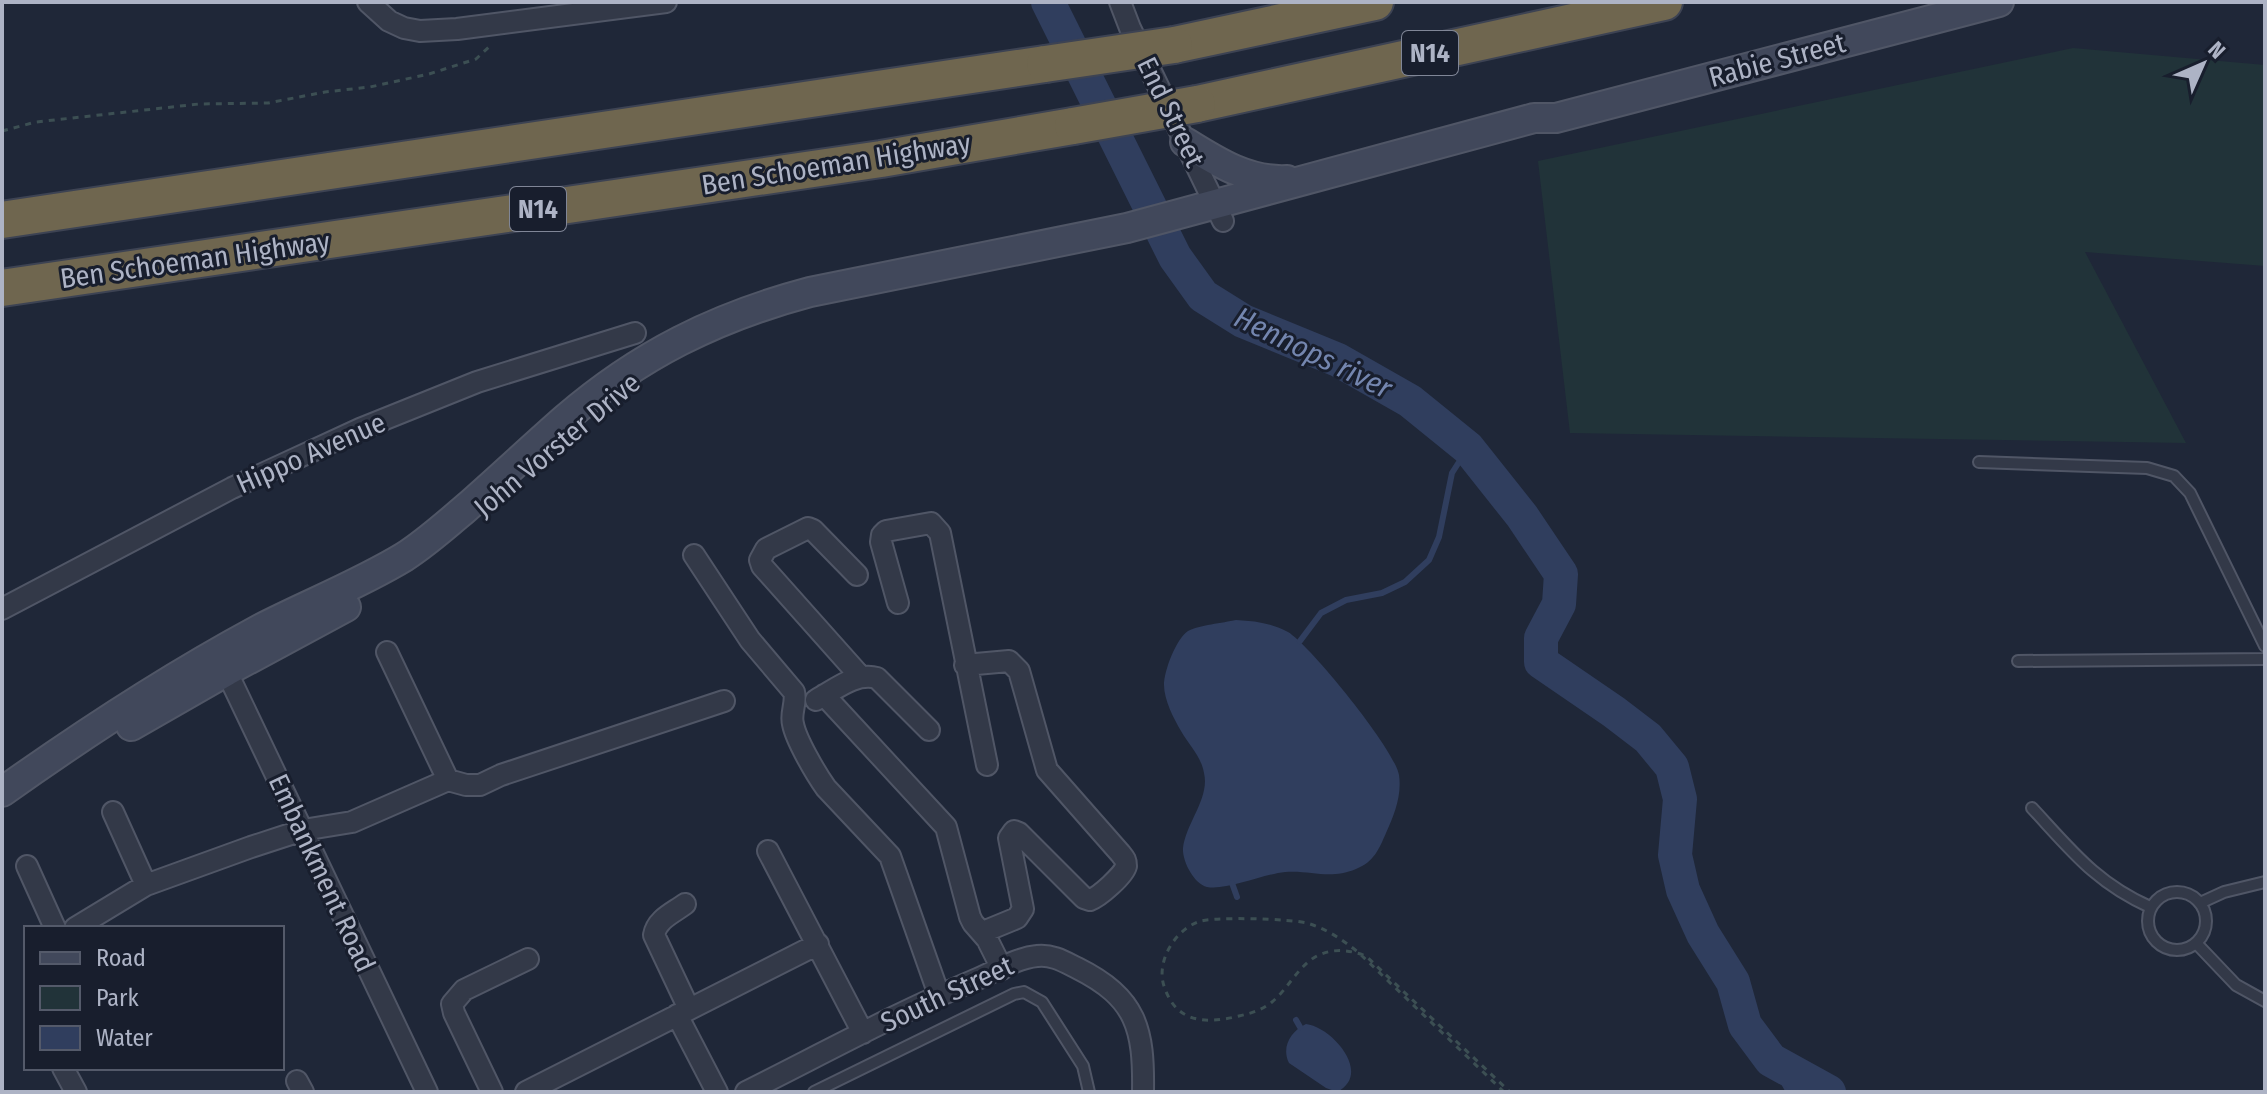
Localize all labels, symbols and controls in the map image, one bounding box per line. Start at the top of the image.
north arrow [2163,24,2243,104]
street label: Rabie Street [1705,26,1850,94]
road number: N14 [1402,31,1458,75]
text: N [2203,36,2231,64]
street label: End Street [1130,52,1212,173]
street label: Ben Schoeman Highway [699,126,973,202]
road number: N14 [510,187,566,231]
street label: Ben Schoeman Highway [58,225,332,295]
water label: Hennops river [1228,299,1399,407]
street label: John Vorster Drive [467,366,647,524]
street label: Hippo Avenue [232,406,390,500]
street label: Embankment Road [262,769,382,977]
legend [24,926,284,1070]
text: Road [96,944,146,972]
street label: South Street [875,949,1019,1039]
text: Park [96,984,139,1012]
text: Water [96,1024,153,1052]

